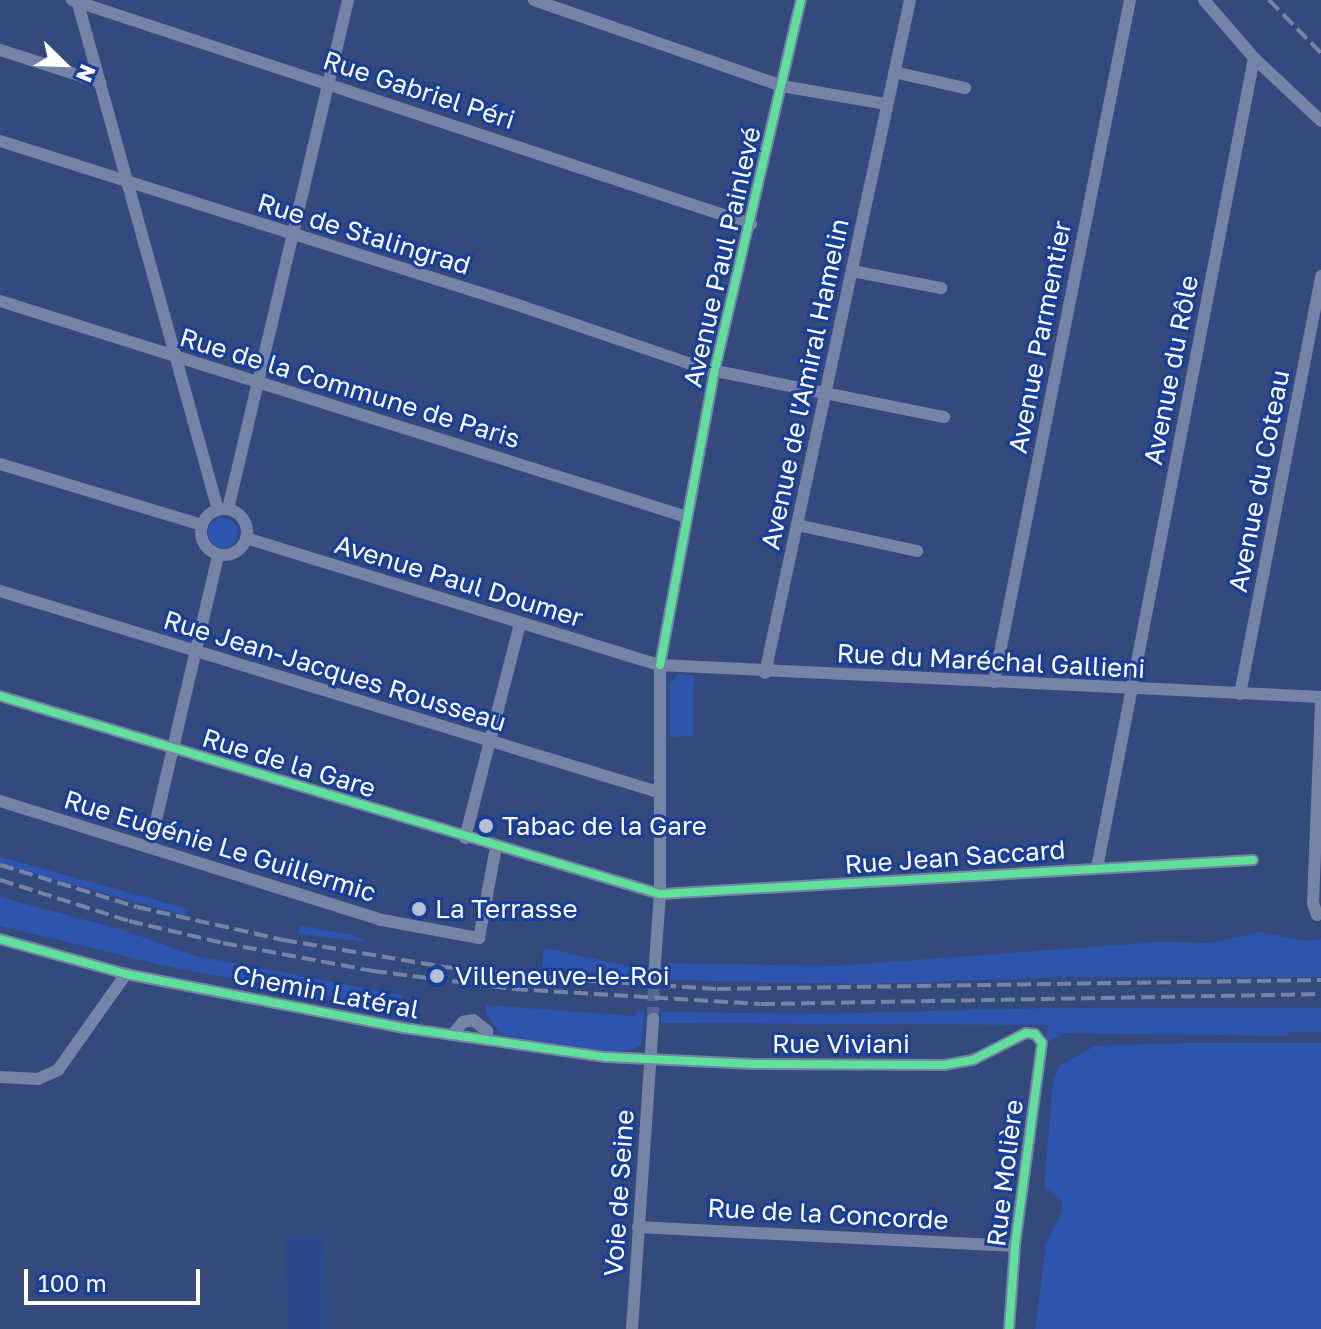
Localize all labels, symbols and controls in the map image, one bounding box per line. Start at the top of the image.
north arrow [24,24,104,104]
street label: Rue Gabriel Péri [319,44,519,136]
text: N [71,61,102,87]
street label: Avenue Paul Painlevé [677,124,767,390]
street label: Rue de Stalingrad [254,187,474,281]
street label: Avenue de l'Amiral Hamelin [755,216,855,552]
street label: Avenue Parmentier [1002,218,1078,456]
street label: Avenue du Rôle [1137,272,1205,468]
street label: Rue de la Commune de Paris [176,321,524,455]
street label: Avenue du Coteau [1222,367,1296,595]
street label: Avenue Paul Doumer [331,528,587,634]
street label: Rue Jean-Jacques Rousseau [160,604,510,738]
street label: Rue du Maréchal Gallieni [836,637,1146,685]
street label: Rue de la Gare [199,722,379,804]
street label: Rue Eugénie Le Guillermic [60,784,380,908]
place label: Tabac de la Gare [502,810,707,842]
marker: Tabac de la Gare [477,817,495,835]
street label: Rue Jean Saccard [843,834,1067,880]
place label: La Terrasse [435,893,577,925]
marker: La Terrasse [410,900,428,918]
street label: Chemin Latéral [230,959,422,1025]
place label: Villeneuve-le-Roi [455,960,670,992]
marker: Villeneuve-le-Roi [426,965,448,987]
street label: Rue Viviani [772,1028,910,1060]
street label: Rue Molière [981,1098,1029,1248]
street label: Voie de Seine [598,1108,640,1278]
street label: Rue de la Concorde [707,1192,949,1236]
scale bar [28,1253,204,1303]
text: 100 m [38,1268,107,1297]

